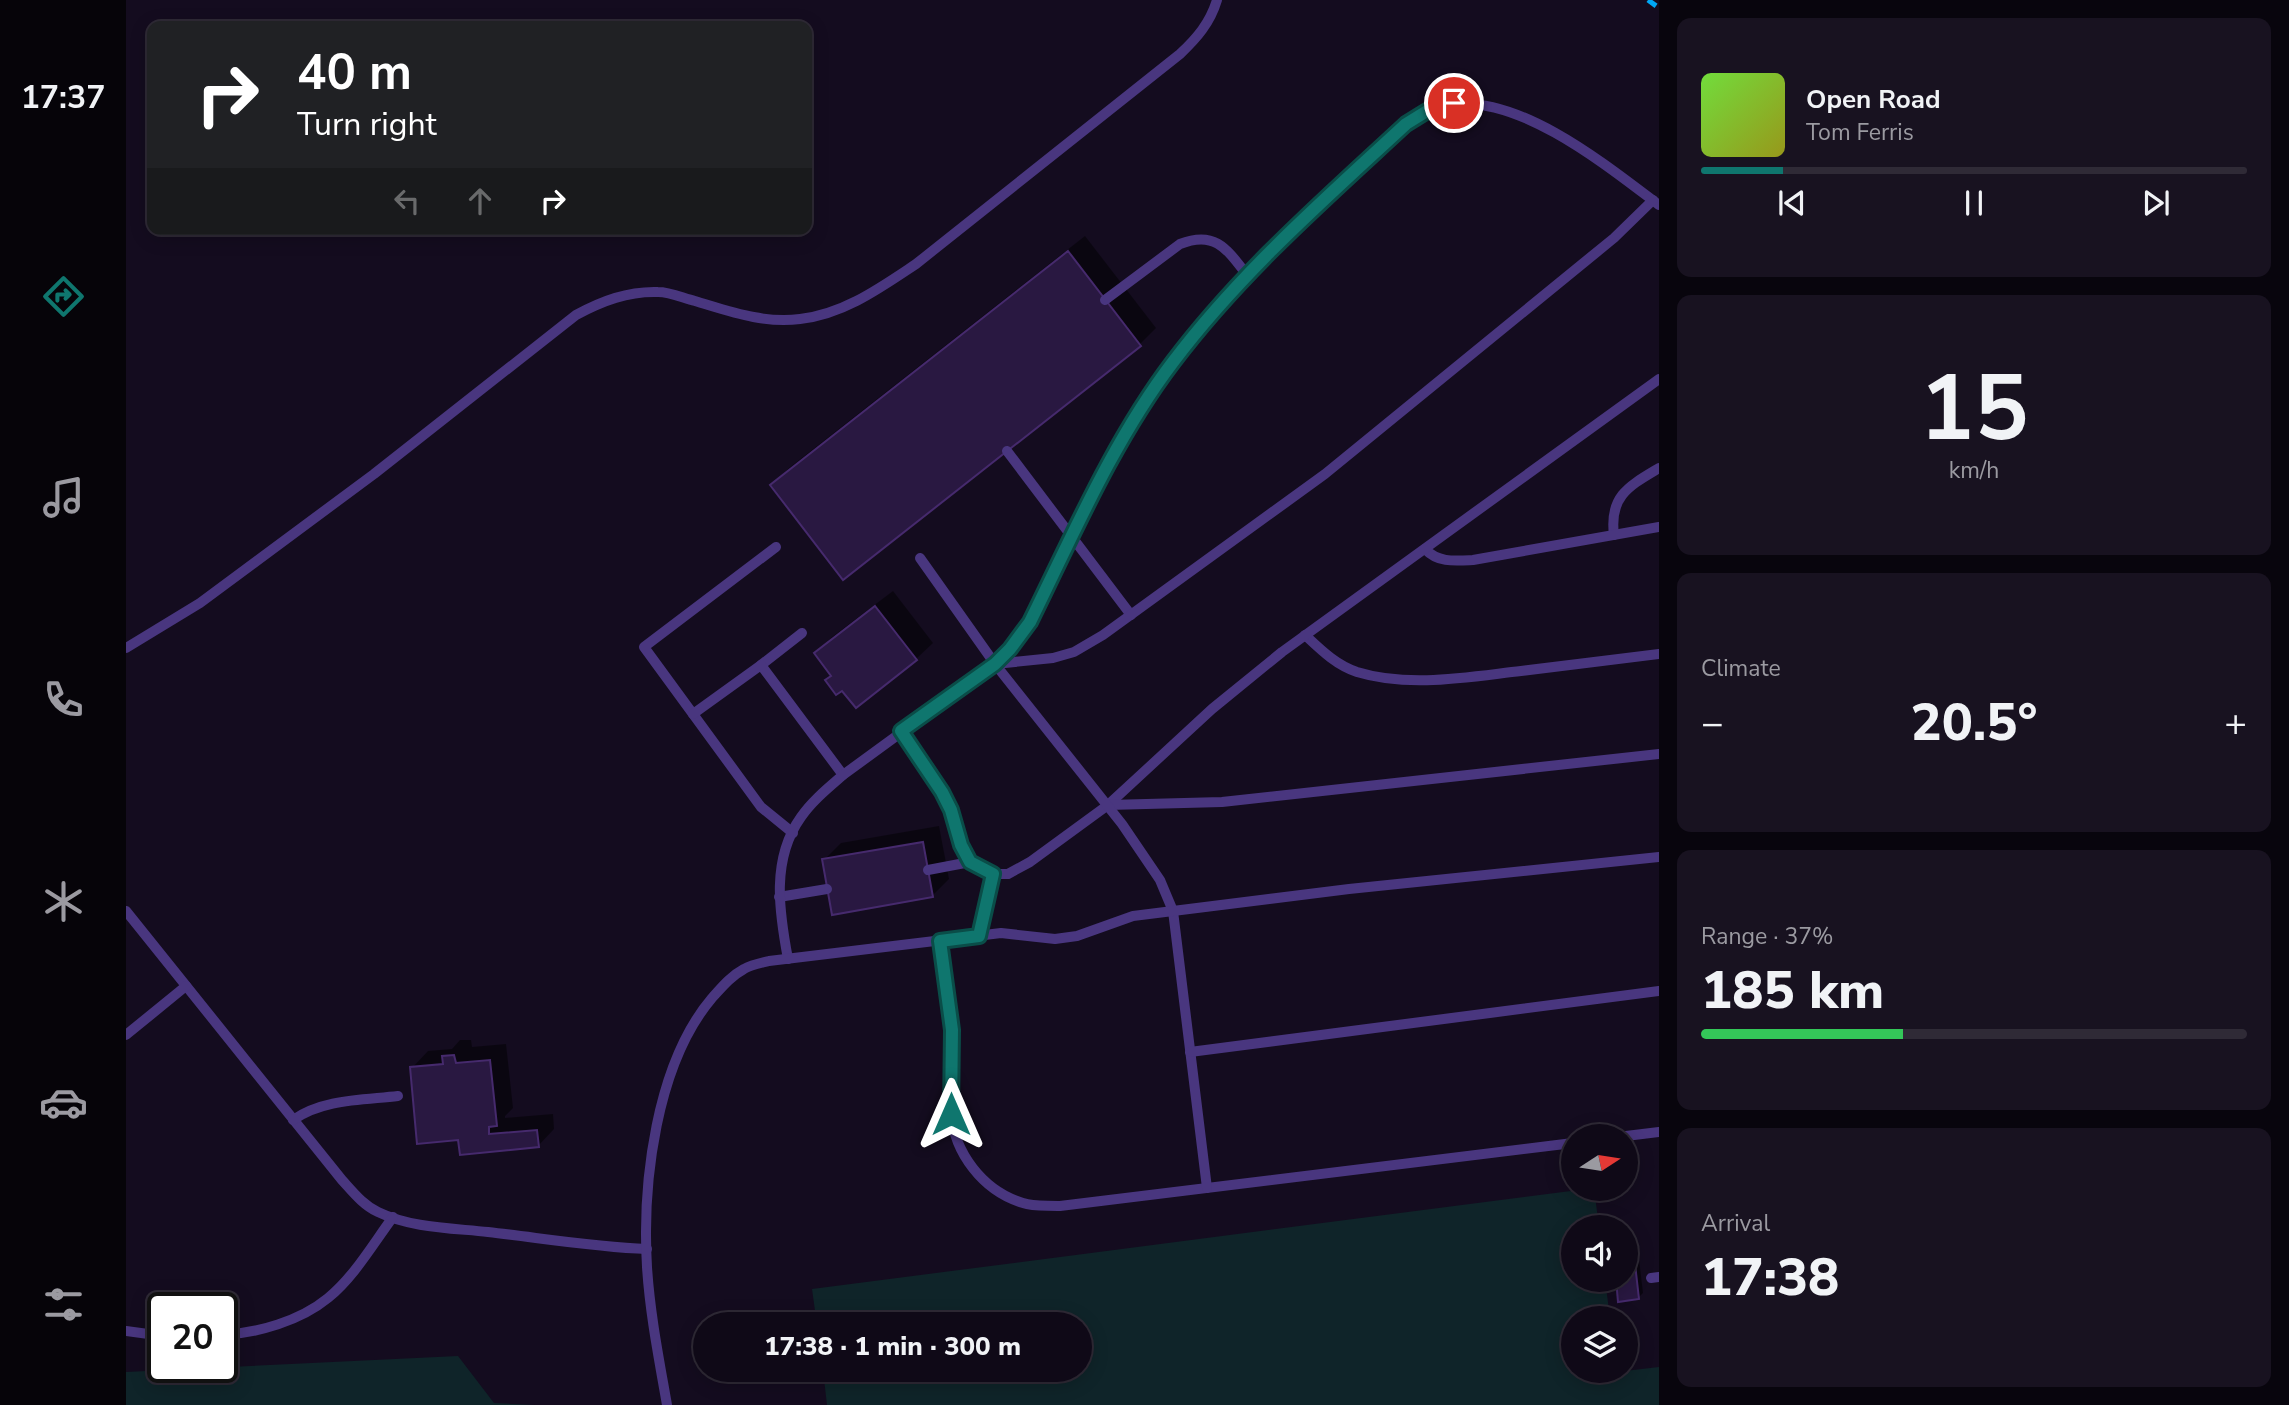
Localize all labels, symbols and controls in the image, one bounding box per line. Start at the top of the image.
text: 40 m [297,39,412,106]
icon: right [182,49,273,140]
pin [1424,73,1484,133]
text: 17:37 [21,76,105,119]
text: Open Road [1806,82,1941,117]
icon: arrive [1435,84,1473,122]
text: Turn right [297,103,437,146]
text: Tom Ferris [1806,117,1914,148]
icon: left [388,182,426,220]
icon: ahead [461,182,499,220]
icon: right [534,182,572,220]
icon: previous [1773,184,1811,222]
icon: pause [1955,184,1993,222]
icon: next [2137,184,2175,222]
icon: directions [39,272,88,321]
text: 15 [1919,347,2029,471]
text: km/h [1949,455,1999,486]
icon: music [39,473,88,522]
text: Climate [1701,653,1781,684]
icon: phone [39,675,88,724]
text: 20.5° [1910,687,2038,758]
text: − [1701,698,1724,749]
text: + [2224,698,2247,749]
icon: climate [39,877,88,926]
text: Range · 37% [1701,921,1833,952]
text: 185 km [1701,955,1884,1026]
position arrow [914,1077,988,1151]
icon: car [39,1078,88,1127]
north arrow [1561,1124,1638,1200]
map controls [1561,1124,1638,1383]
text: Arrival [1701,1208,1770,1239]
button: sound [1561,1215,1638,1292]
text: 17:38 [1701,1242,1839,1313]
icon: filters [39,1280,88,1329]
speed limit sign: 20 [147,1292,238,1383]
button: layers [1561,1306,1638,1383]
text: 17:38 · 1 min · 300 m [764,1329,1021,1364]

